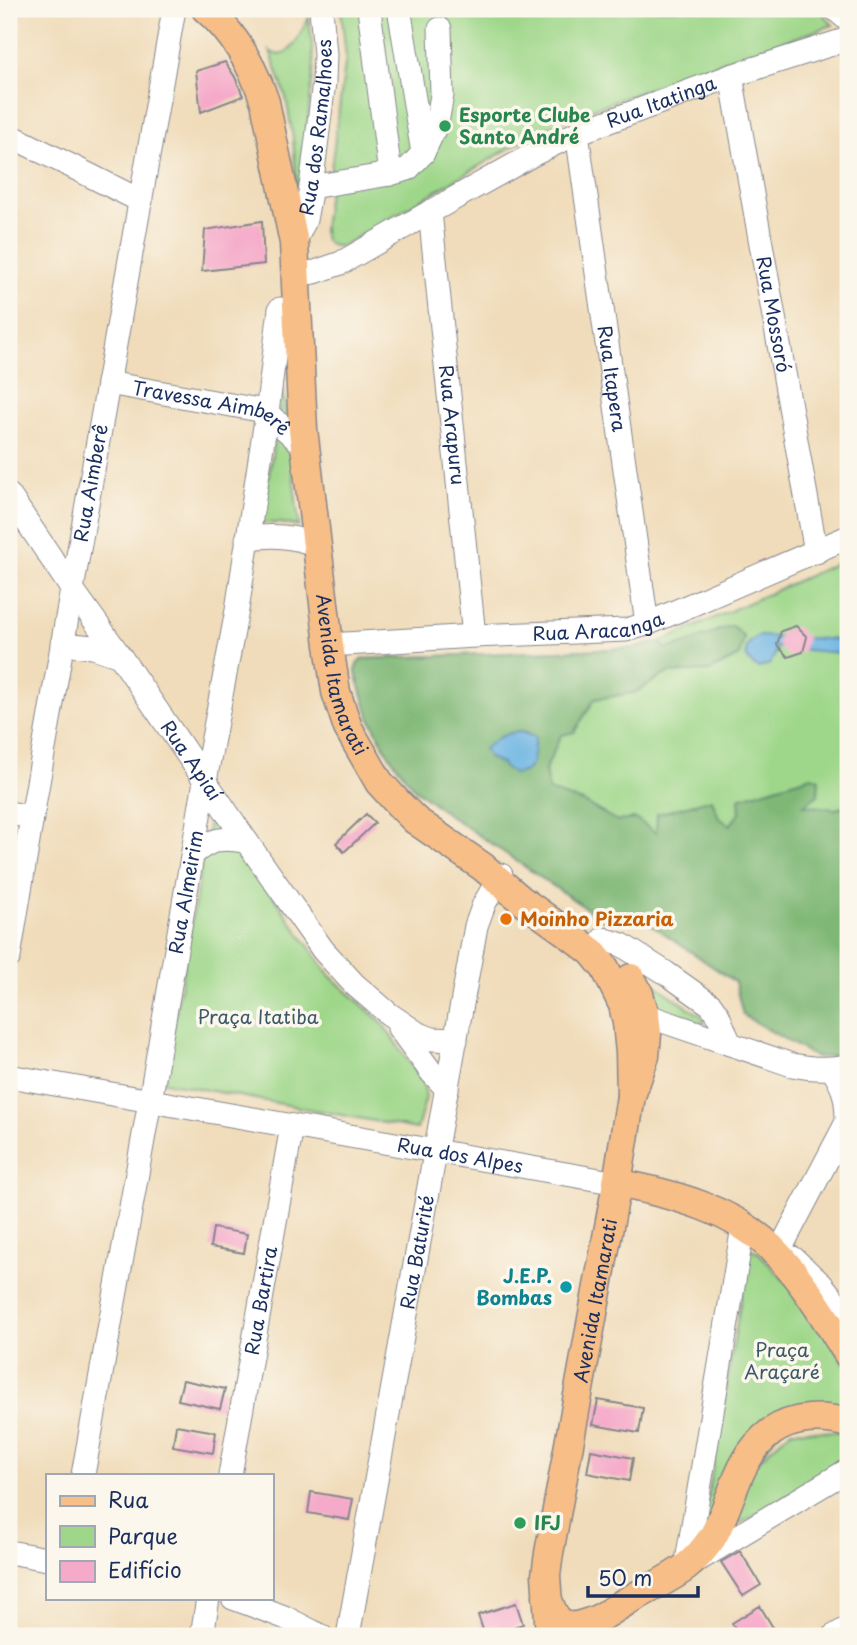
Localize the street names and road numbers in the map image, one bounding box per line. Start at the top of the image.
street label: Rua dos Ramalhoes [291,38,338,217]
street label: Rua Itatinga [602,68,720,134]
street label: Rua Mossoró [750,254,799,375]
street label: Rua Itapera [592,323,634,434]
street label: Rua Arapuru [433,363,473,486]
street label: Travessa Aimberê [130,373,297,441]
street label: Rua Aimberê [66,422,114,544]
street label: Avenida Itamarati [310,592,376,760]
street label: Rua Aracanga [532,603,668,647]
street label: Rua Apiaí [155,714,230,806]
street label: Rua Almeirim [161,828,209,956]
street label: Rua dos Alpes [395,1130,525,1179]
street label: Rua Baturité [392,1193,440,1311]
street label: Avenida Itamarati [566,1216,623,1385]
street label: Rua Bartira [237,1244,283,1357]

